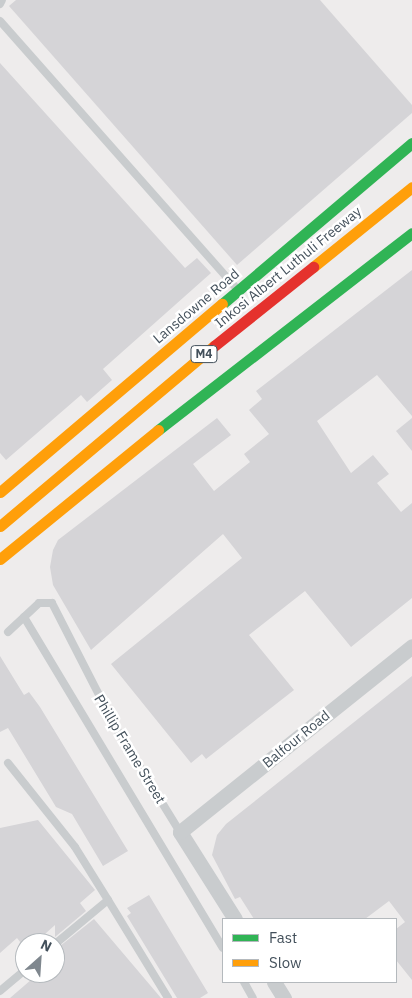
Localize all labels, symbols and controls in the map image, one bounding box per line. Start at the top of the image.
street label: Inkosi Albert Luthuli Freeway [211,203,365,331]
street label: Lansdowne Road [150,265,242,347]
road number: M4 [190,344,218,364]
street label: Phillip Frame Street [91,691,169,807]
street label: Balfour Road [259,707,333,771]
legend [222,918,397,983]
text: Fast [269,928,297,947]
north arrow [15,933,65,983]
text: N [38,935,55,956]
text: Slow [269,953,302,972]

